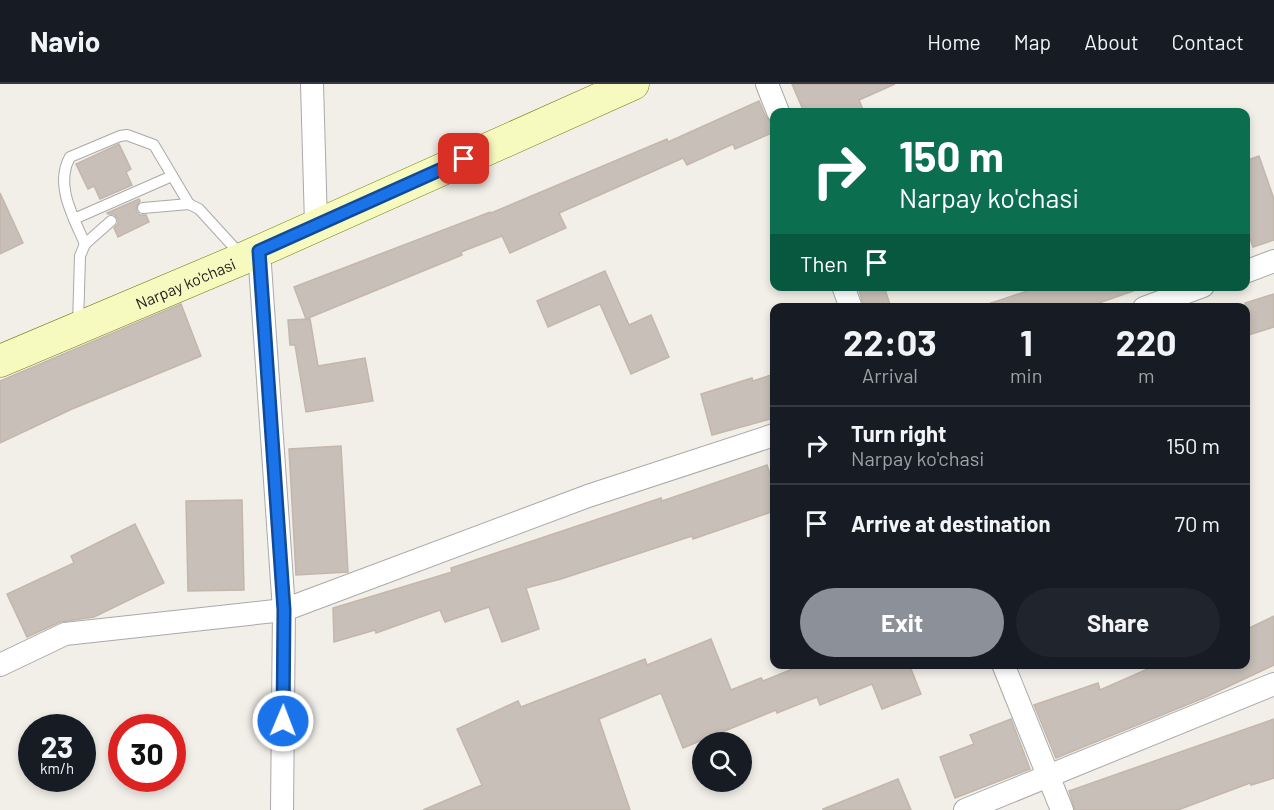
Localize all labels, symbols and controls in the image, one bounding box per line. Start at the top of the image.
text: Navio [30,24,100,58]
text: Home [927,29,981,54]
text: Map [1014,29,1051,54]
text: About [1084,29,1139,54]
text: Contact [1172,29,1244,54]
text: 150 m [899,130,1004,180]
icon: right [800,132,878,210]
pin [438,133,489,184]
icon: arrive [447,142,480,175]
text: Narpay ko'chasi [899,181,1079,213]
icon: arrive [860,246,893,279]
text: Then [800,250,848,276]
street label: Narpay ko'chasi [132,253,238,312]
text: 22:03 [843,320,937,363]
text: 1 [1020,320,1033,363]
text: 220 [1116,320,1177,363]
text: Arrival [862,363,918,387]
text: min [1010,363,1042,387]
text: m [1138,363,1154,387]
text: Turn right [851,420,946,446]
icon: right [800,429,833,462]
text: 150 m [1166,432,1220,458]
text: Narpay ko'chasi [851,446,984,470]
icon: arrive [800,507,833,540]
text: Arrive at destination [851,510,1050,536]
text: 70 m [1175,510,1220,536]
button: Exit [800,588,1004,657]
button: Share [1016,588,1220,657]
position arrow [251,689,315,753]
speed limit sign: 30 [108,714,186,792]
text: 23 [41,728,73,764]
map controls [692,732,752,792]
button: search [692,732,752,792]
text: km/h [40,759,74,777]

